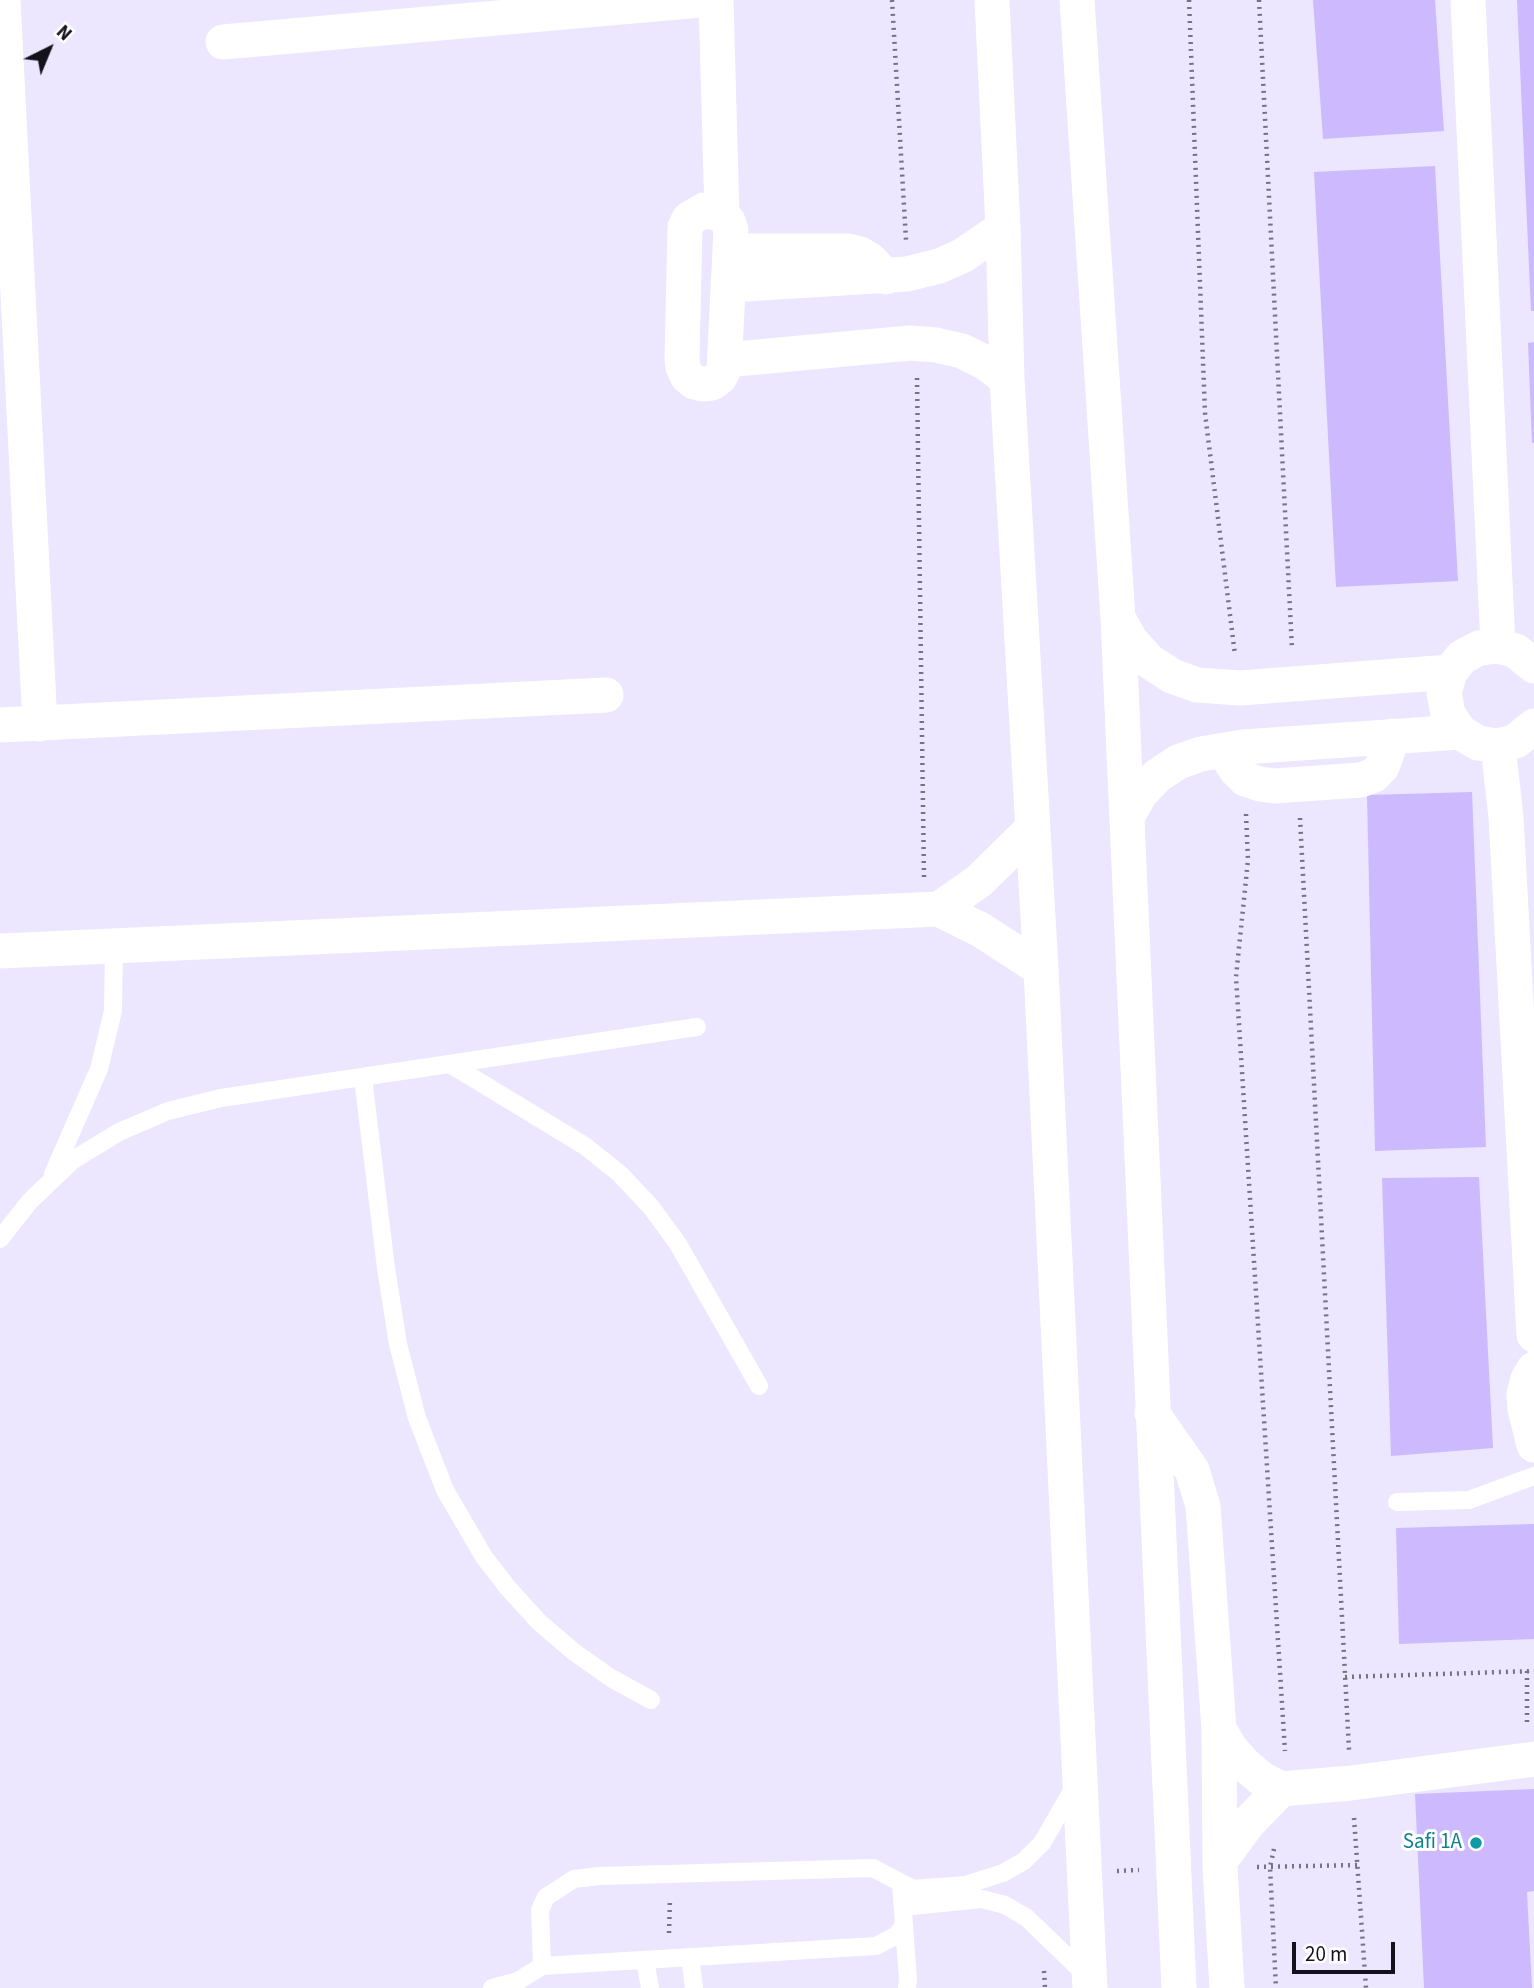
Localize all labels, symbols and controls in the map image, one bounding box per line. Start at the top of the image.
north arrow [14,14,84,84]
text: N [50,19,77,47]
place label: Safi 1A [1403,1830,1462,1856]
marker: Safi 1A [1468,1835,1484,1851]
scale bar [1296,1928,1399,1972]
text: 20 m [1305,1939,1347,1969]

